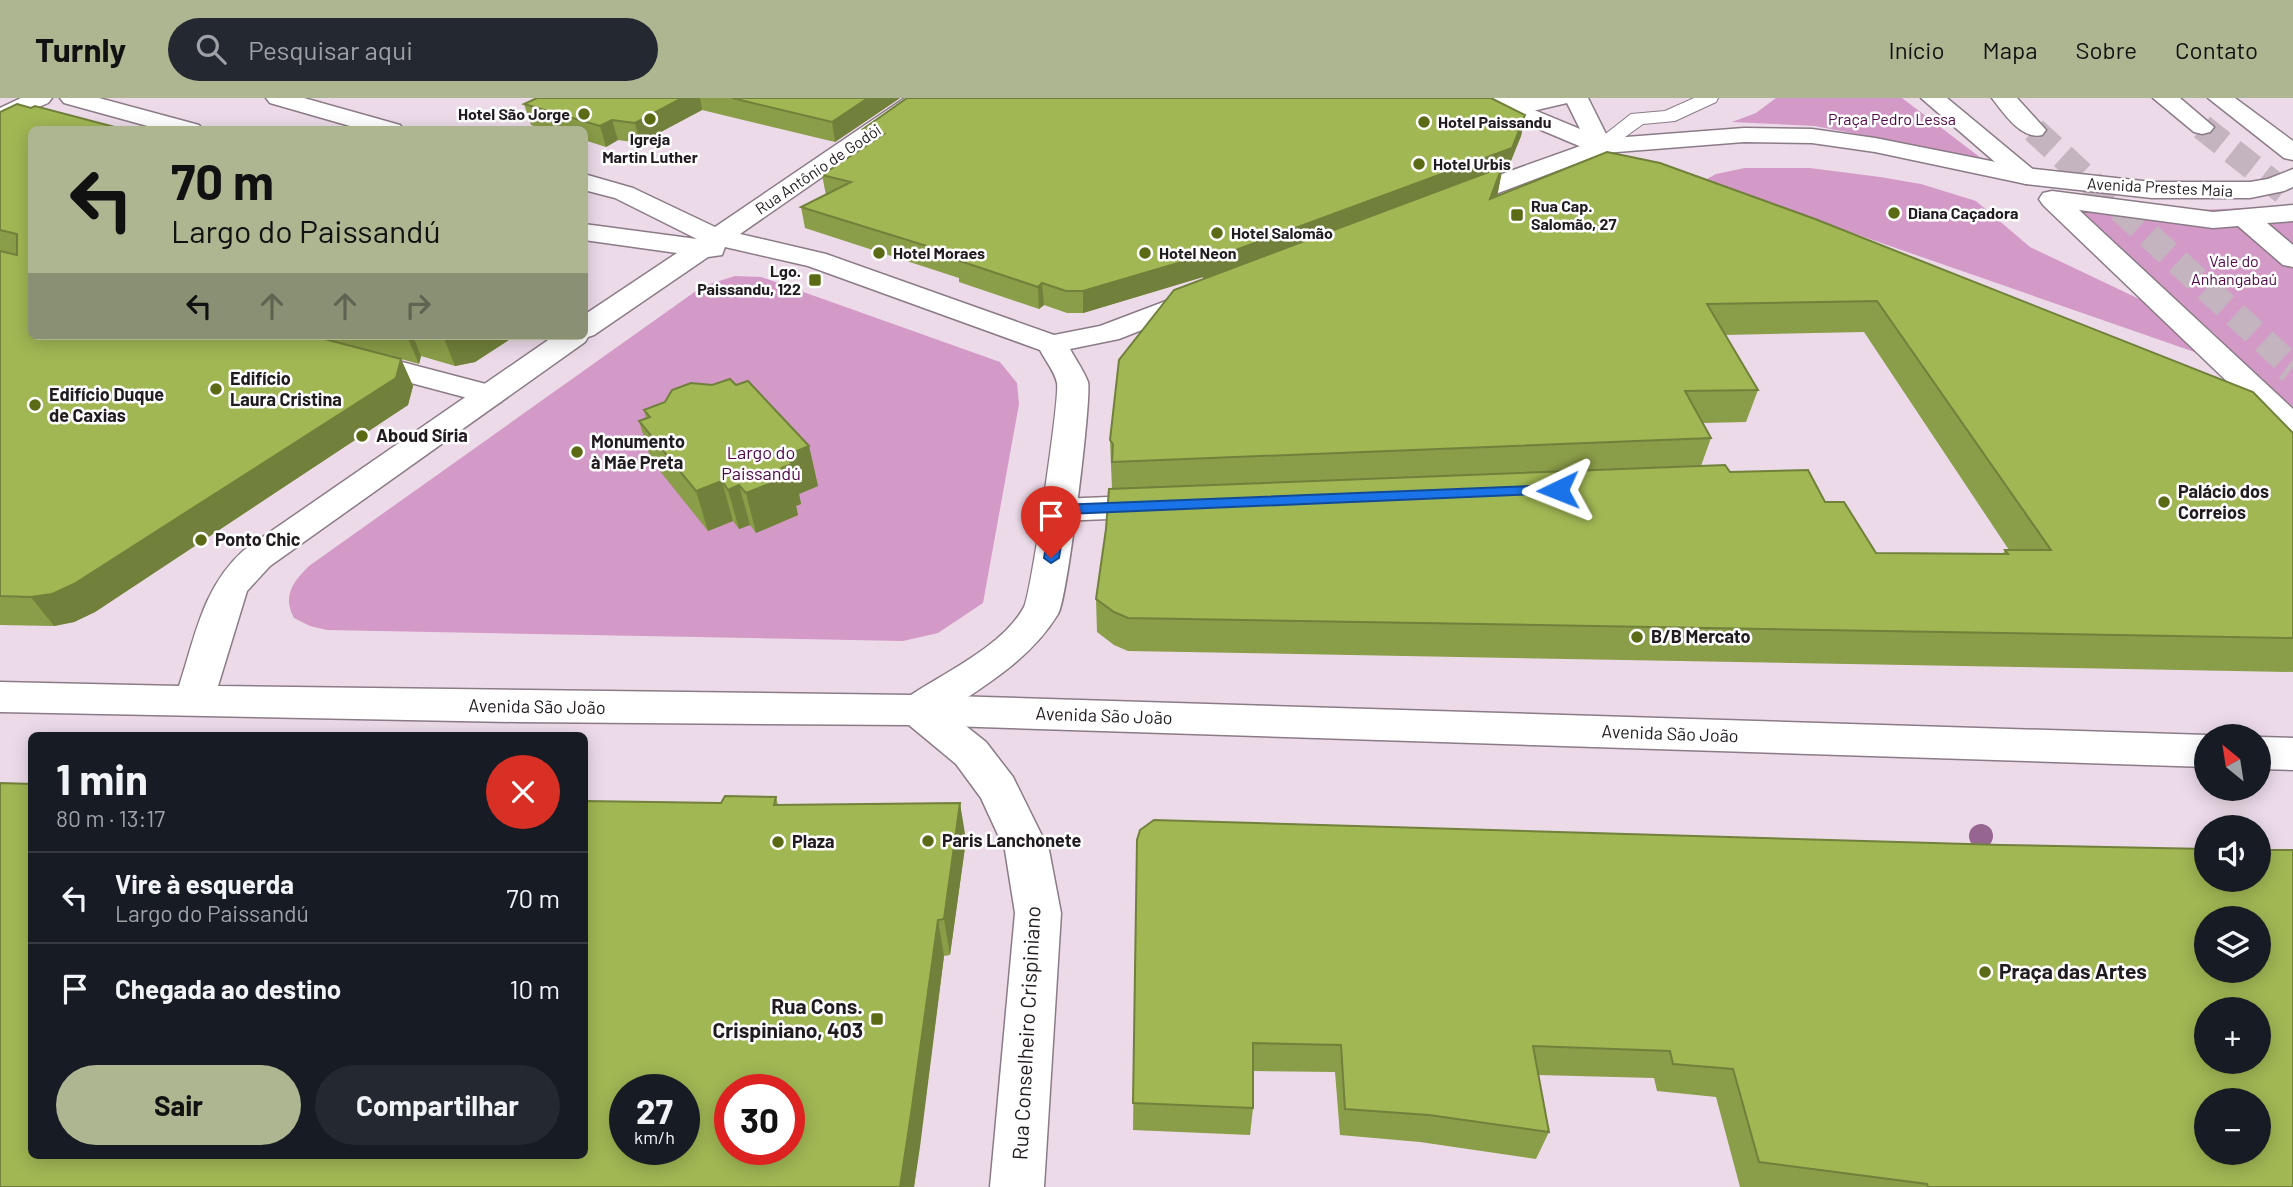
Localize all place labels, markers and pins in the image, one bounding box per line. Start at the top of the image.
place label: Hotel São Jorge [458,104,570,123]
marker: Hotel São Jorge [576,106,592,122]
marker: Igreja Martin Luther [642,111,658,127]
place label: Hotel Paissandu [1438,112,1551,131]
marker: Hotel Paissandu [1416,114,1432,130]
place label: Igreja Martin Luther [602,129,698,166]
place label: Hotel Urbis [1433,154,1511,173]
marker: Hotel Urbis [1411,156,1427,172]
place label: Rua Cap. Salomão, 27 [1531,196,1617,233]
place label: Diana Caçadora [1908,203,2018,222]
marker: Diana Caçadora [1886,205,1902,221]
marker: Rua Cap. Salomão, 27 [1509,207,1525,223]
place label: Hotel Salomão [1231,223,1333,242]
marker: Hotel Salomão [1209,225,1225,241]
place label: Hotel Moraes [893,243,985,262]
place label: Hotel Neon [1159,243,1237,262]
marker: Hotel Moraes [871,245,887,261]
marker: Hotel Neon [1137,245,1153,261]
place label: Lgo. Paissandu, 122 [697,261,801,298]
marker: Lgo. Paissandu, 122 [807,272,823,288]
place label: Edifício Laura Cristina [230,367,342,410]
marker: Edifício Laura Cristina [208,381,224,397]
place label: Edifício Duque de Caxias [49,383,164,426]
marker: Edifício Duque de Caxias [27,397,43,413]
place label: Aboud Síria [376,424,468,446]
marker: Aboud Síria [354,428,370,444]
place label: Monumento à Mãe Preta [591,430,685,473]
marker: Monumento à Mãe Preta [569,444,585,460]
place label: Palácio dos Correios [2178,480,2269,523]
pin [1021,486,1081,558]
marker: Palácio dos Correios [2156,494,2172,510]
place label: Ponto Chic [215,528,301,550]
marker: Ponto Chic [193,532,209,548]
place label: B/B Mercato [1651,625,1751,647]
marker: B/B Mercato [1629,629,1645,645]
place label: Paris Lanchonete [942,829,1081,851]
place label: Plaza [792,830,834,852]
marker: Paris Lanchonete [920,833,936,849]
marker: Plaza [770,834,786,850]
place label: Praça das Artes [1999,958,2147,983]
marker: Praça das Artes [1977,964,1993,980]
place label: Rua Cons. Crispiniano, 403 [713,993,863,1042]
marker: Rua Cons. Crispiniano, 403 [869,1011,885,1027]

